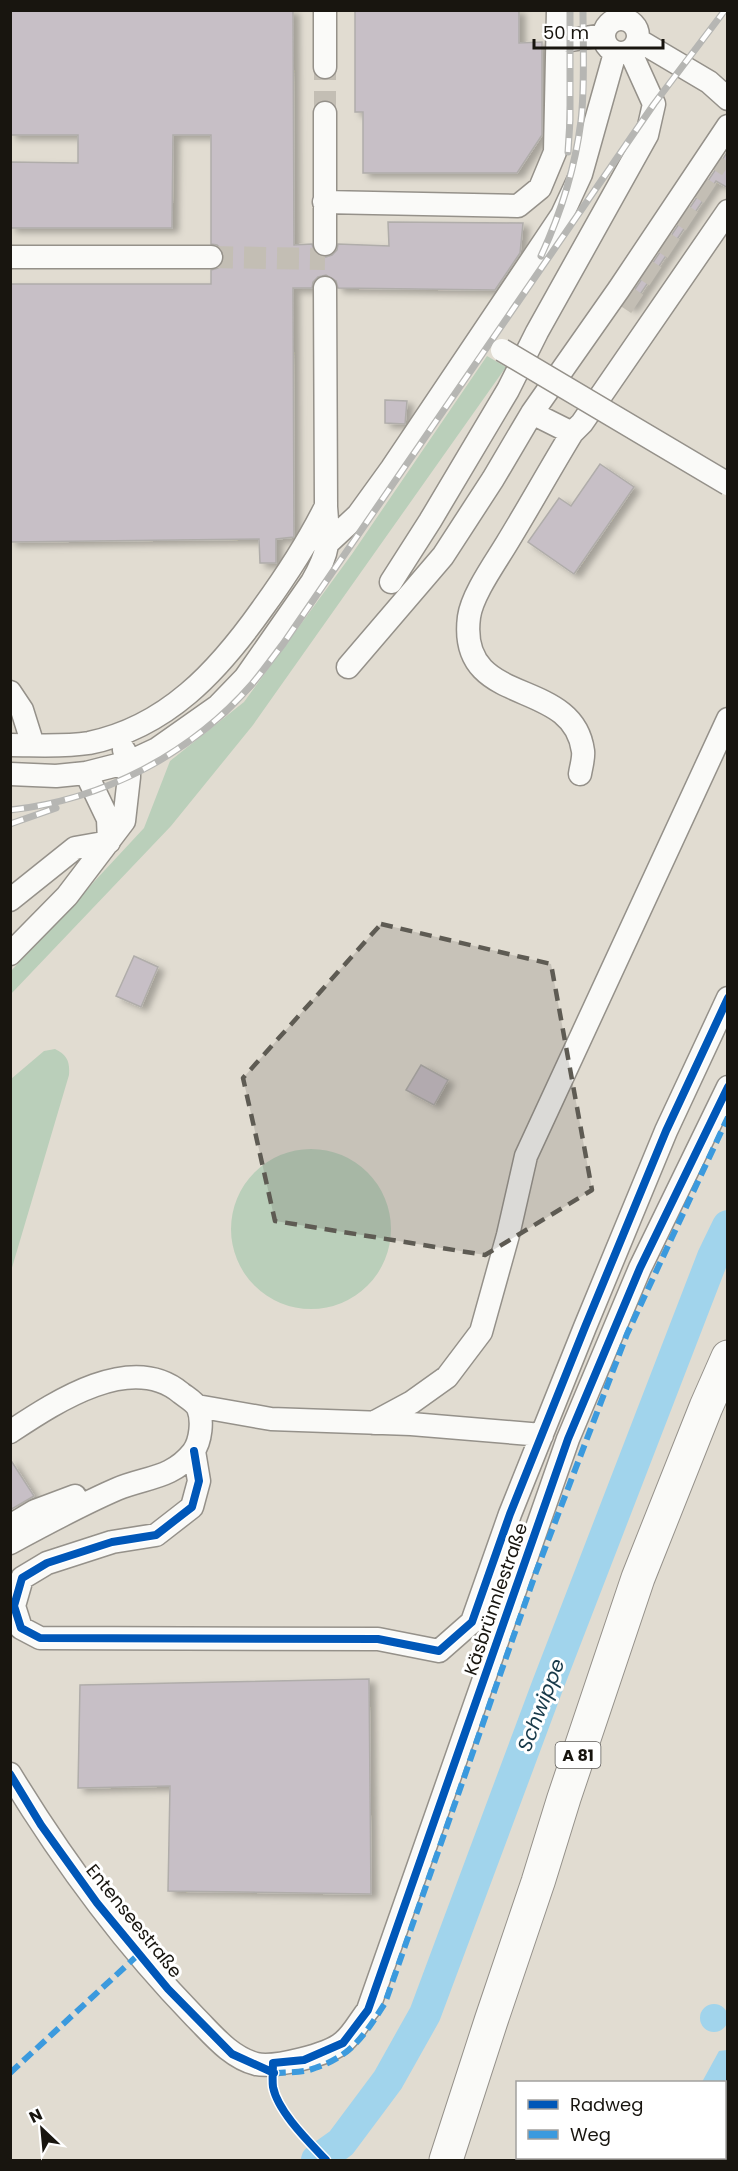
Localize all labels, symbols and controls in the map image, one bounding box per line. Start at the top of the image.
scale bar [534,12,663,50]
text: 50 m [543,20,589,45]
street label: Käsbrünnlestraße [458,1519,533,1678]
water label: Schwippe [510,1655,572,1755]
road number: A 81 [556,1742,600,1768]
street label: Entenseestraße [81,1858,188,1983]
legend [516,2081,726,2159]
text: Radweg [570,2092,643,2117]
north arrow [12,2099,72,2159]
text: N [25,2103,46,2129]
text: Weg [570,2122,611,2147]

